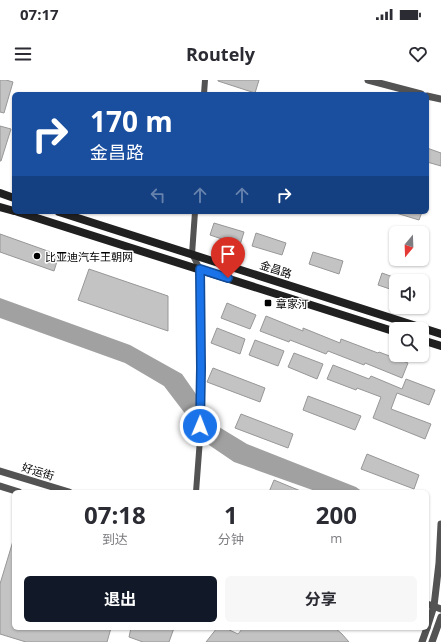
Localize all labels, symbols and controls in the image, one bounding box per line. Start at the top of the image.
text: 07:17 [20,4,59,24]
text: Routely [186,42,255,66]
icon: menu [12,43,34,65]
icon: heart [407,43,429,65]
text: 170 m [90,102,173,140]
icon: right [24,108,76,160]
text: 金昌路 [90,140,144,164]
icon: left [147,184,169,206]
icon: ahead [189,184,211,206]
icon: ahead [231,184,253,206]
icon: right [273,184,295,206]
north arrow [389,226,429,266]
map controls [389,226,429,362]
pin [211,237,245,278]
icon: arrive [217,243,239,265]
place label: 比亚迪汽车王朝网 [45,249,133,264]
marker: 比亚迪汽车王朝网 [32,251,42,261]
street label: 金昌路 [258,257,294,281]
button: sound [389,274,429,314]
place label: 章家汀 [276,296,309,311]
marker: 章家汀 [263,298,273,308]
button: search [389,322,429,362]
position arrow [179,405,221,447]
street label: 好运街 [20,459,56,483]
text: 07:18 [84,498,146,531]
text: 1 [224,498,238,531]
text: 200 [316,498,357,531]
text: m [330,529,342,547]
text: 到达 [102,530,128,548]
text: 分钟 [218,530,244,548]
button: 退出 [24,576,217,622]
button: 分享 [225,576,417,622]

